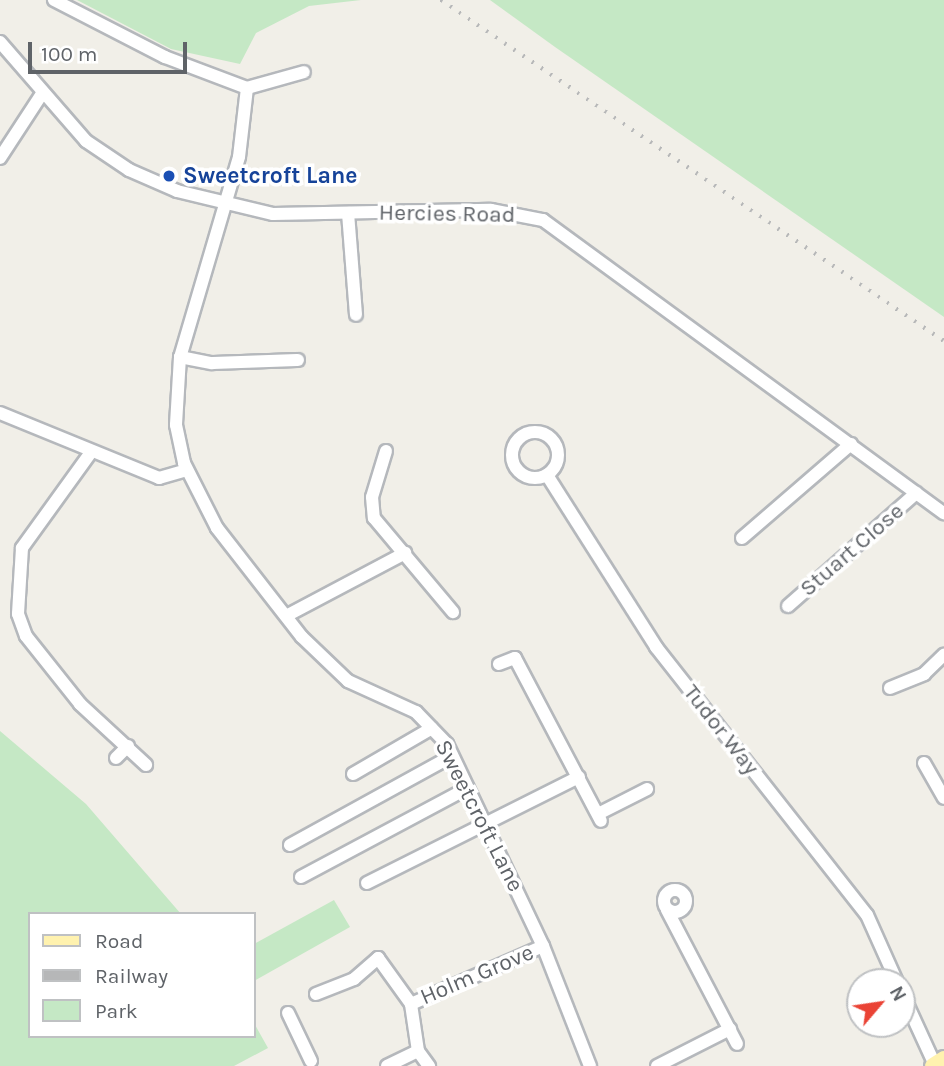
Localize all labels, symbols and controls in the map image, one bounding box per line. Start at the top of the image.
scale bar [32,28,191,72]
text: 100 m [41,42,98,66]
place label: Sweetcroft Lane [183,162,357,190]
marker: Sweetcroft Lane [161,168,177,184]
street label: Hercies Road [379,199,515,229]
street label: Stuart Close [794,497,910,603]
street label: Tudor Way [677,679,765,781]
street label: Sweetcroft Lane [429,735,529,897]
legend [28,912,256,1038]
text: Road [95,929,143,953]
street label: Holm Grove [416,939,538,1011]
text: Railway [95,964,168,988]
north arrow [846,968,916,1038]
text: N [885,982,911,1005]
text: Park [95,999,138,1023]

